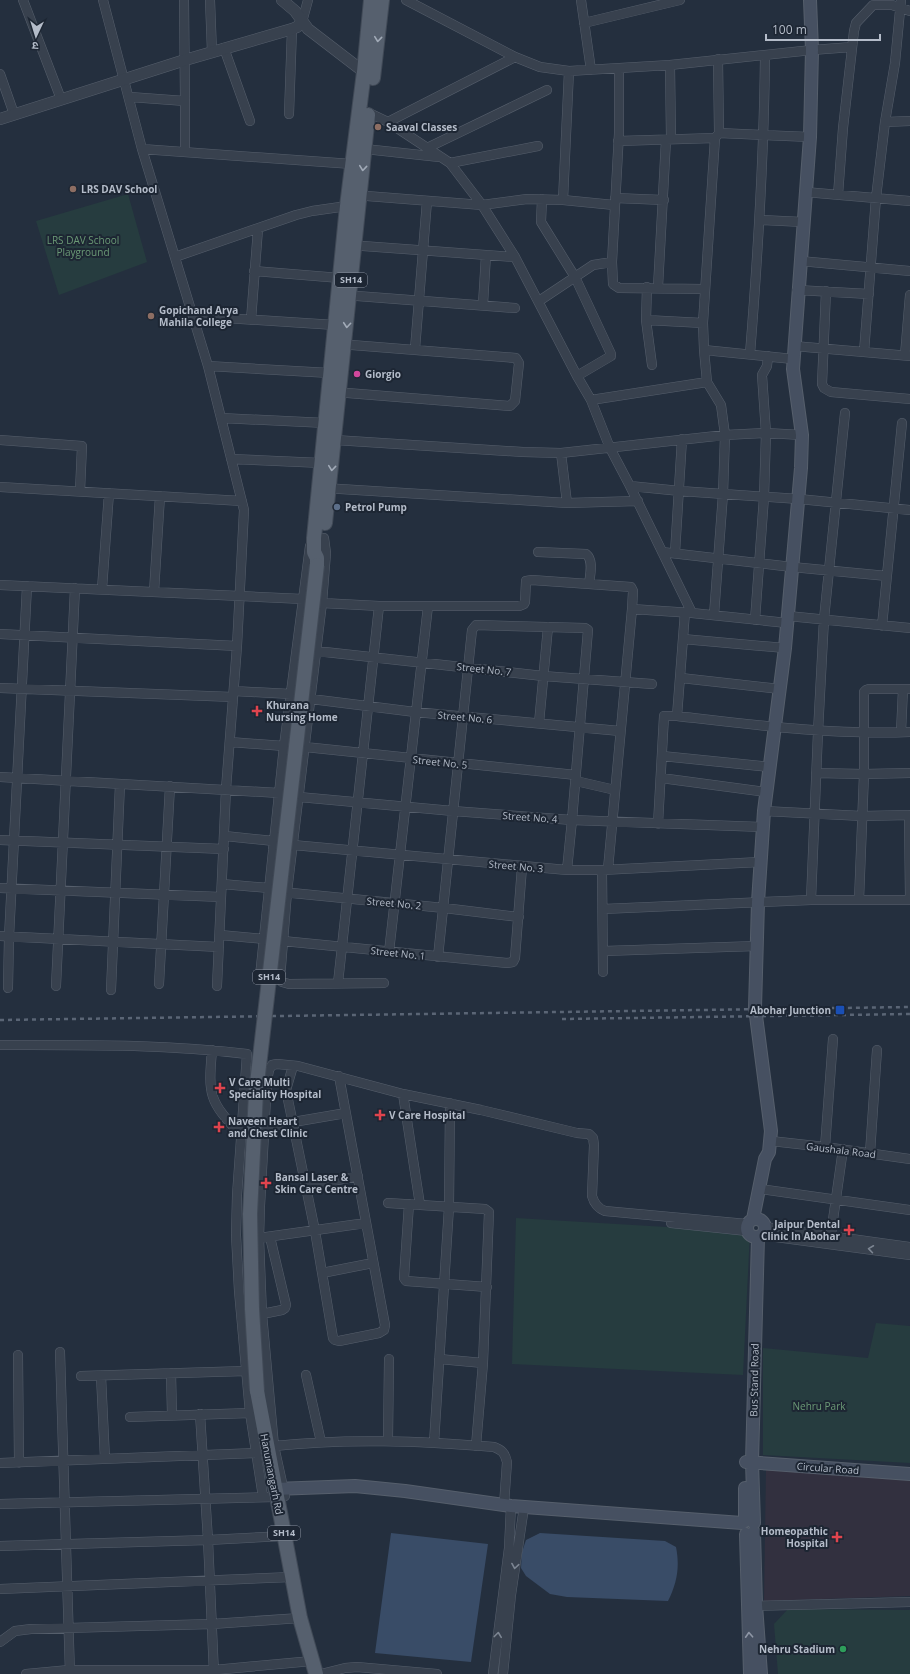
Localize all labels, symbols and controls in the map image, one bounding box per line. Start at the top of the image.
north arrow [16,16,56,56]
scale bar [766,16,880,42]
text: 100 m [772,21,807,38]
one-way arrow [373,36,382,42]
text: उ [31,39,39,54]
place label: Saaval Classes [386,120,457,134]
marker: Saaval Classes [373,122,383,132]
one-way arrow [359,165,368,171]
place label: LRS DAV School [81,182,157,196]
marker: LRS DAV School [68,184,78,194]
park label: LRS DAV School Playground [47,233,119,259]
road number: SH14 [335,273,367,287]
place label: Gopichand Arya Mahila College [159,303,238,329]
marker: Gopichand Arya Mahila College [146,311,156,321]
one-way arrow [342,322,351,328]
place label: Giorgio [365,367,401,381]
marker: Giorgio [352,369,362,379]
one-way arrow [328,465,337,471]
place label: Petrol Pump [345,500,407,514]
marker: Petrol Pump [332,502,342,512]
street label: Street No. 7 [456,659,512,679]
place label: Khurana Nursing Home [266,698,338,724]
marker: Khurana Nursing Home [251,705,263,717]
street label: Street No. 6 [437,708,493,726]
street label: Street No. 5 [412,752,468,772]
street label: Street No. 4 [502,808,558,826]
street label: Street No. 3 [488,857,544,875]
street label: Street No. 2 [366,894,422,912]
street label: Street No. 1 [370,943,426,963]
road number: SH14 [253,970,285,984]
place label: Abohar Junction [750,1003,831,1017]
marker: Abohar Junction [834,1004,846,1016]
place label: V Care Multi Speciality Hospital [229,1075,321,1101]
marker: V Care Multi Speciality Hospital [214,1082,226,1094]
place label: V Care Hospital [389,1108,465,1122]
marker: V Care Hospital [374,1109,386,1121]
place label: Naveen Heart and Chest Clinic [228,1114,308,1140]
marker: Naveen Heart and Chest Clinic [213,1121,225,1133]
street label: Gaushala Road [805,1139,877,1161]
place label: Bansal Laser & Skin Care Centre [275,1170,358,1196]
marker: Bansal Laser & Skin Care Centre [260,1177,272,1189]
place label: Jaipur Dental Clinic In Abohar [761,1217,840,1243]
marker: Jaipur Dental Clinic In Abohar [843,1224,855,1236]
one-way arrow [868,1245,874,1254]
street label: Bus Stand Road [746,1343,762,1417]
park label: Nehru Park [792,1399,846,1413]
street label: Hanumangarh Rd [257,1432,287,1516]
street label: Circular Road [796,1459,860,1477]
place label: Homeopathic Hospital [761,1524,828,1550]
road number: SH14 [268,1526,300,1540]
marker: Homeopathic Hospital [831,1531,843,1543]
one-way arrow [511,1563,520,1569]
one-way arrow [493,1632,502,1638]
one-way arrow [745,1632,754,1638]
place label: Nehru Stadium [759,1642,835,1656]
marker: Nehru Stadium [838,1644,848,1654]

